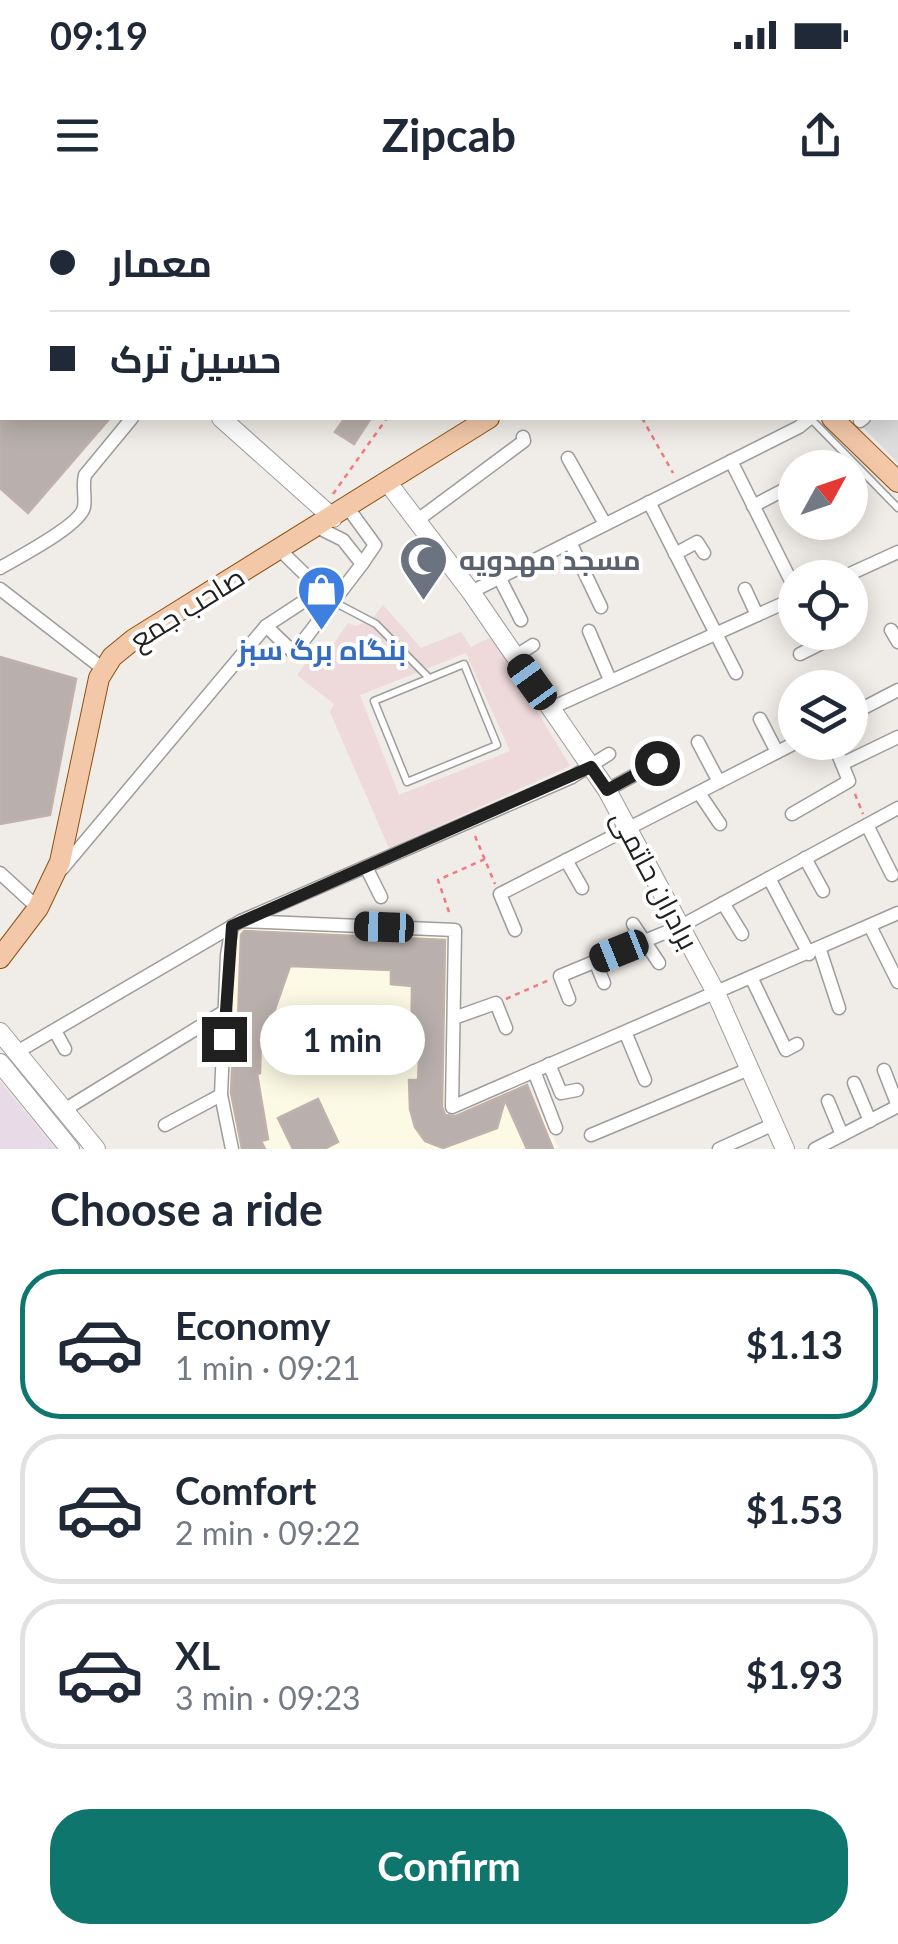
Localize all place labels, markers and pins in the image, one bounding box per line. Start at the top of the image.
mosque icon: مسجد مهدویه [398,534,450,602]
place label: مسجد مهدویه [459,542,641,578]
shop icon: بنگاه برگ سبز [296,564,348,632]
place label: بنگاه برگ سبز [237,632,406,667]

